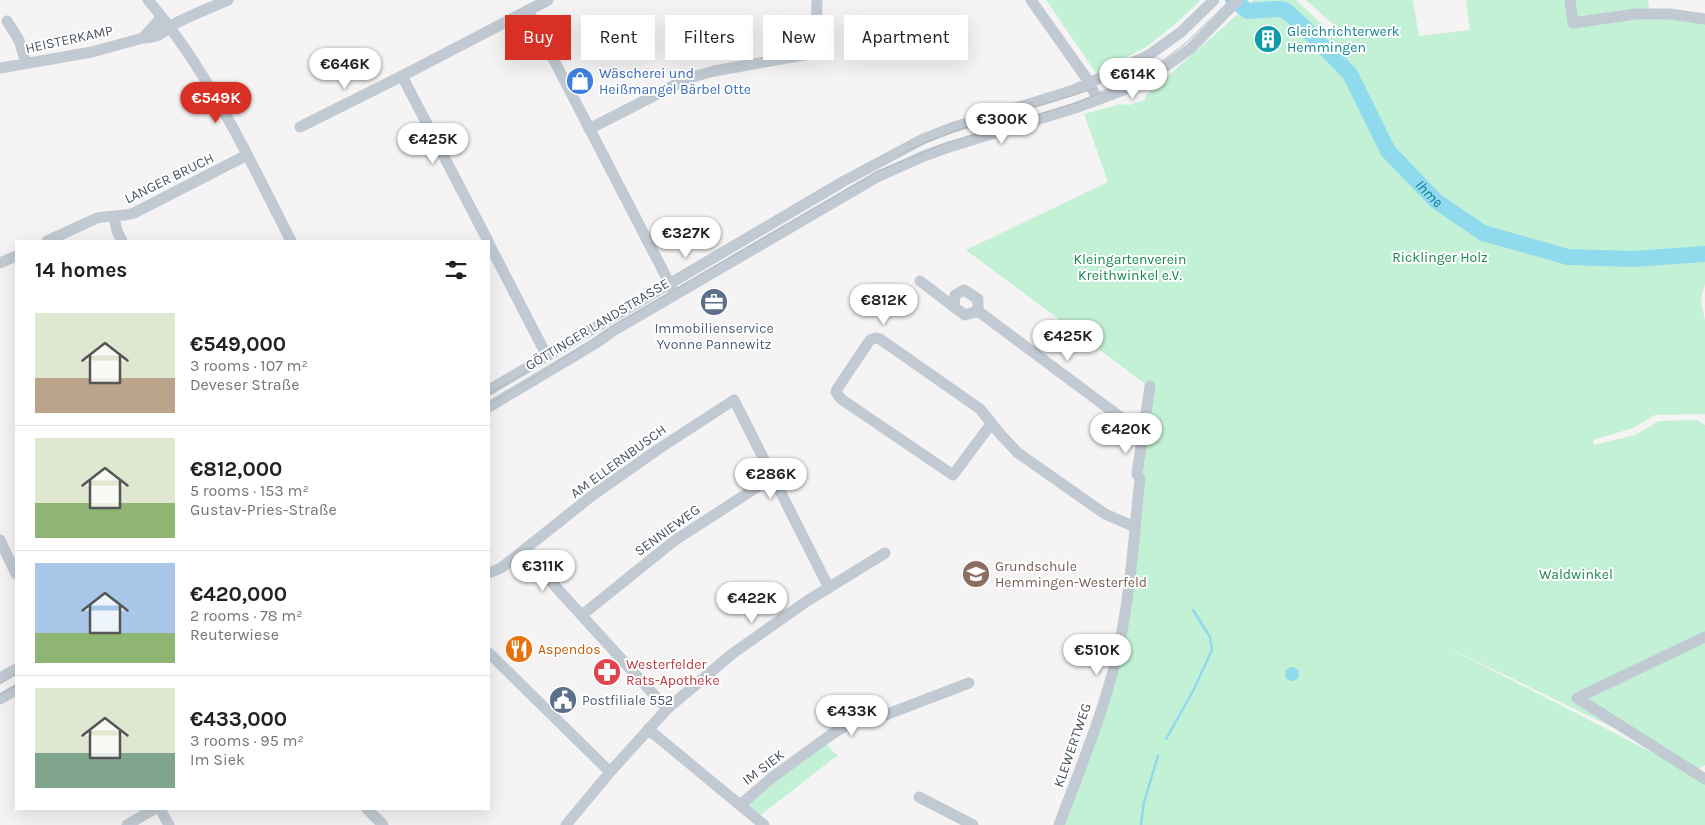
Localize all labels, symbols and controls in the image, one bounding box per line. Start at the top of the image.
chip: Buy [505,15,571,60]
chip: Rent [581,15,655,60]
chip: Filters [665,15,753,60]
chip: New [763,15,834,60]
chip: Apartment [844,15,968,60]
street label: HEISTERKAMP [24,22,115,57]
place label: Gleichrichterwerk Hemmingen [1287,23,1400,56]
building icon: Gleichrichterwerk Hemmingen [1253,24,1283,54]
pin: €646K [310,48,380,90]
text: €646K [320,54,370,73]
pin: €614K [1098,58,1168,100]
text: €614K [1110,64,1156,83]
place label: Wäscherei und Heißmangel Bärbel Otte [599,65,751,98]
shop icon: Wäscherei und Heißmangel Bärbel Otte [565,66,595,96]
pin: €549K [181,82,251,124]
text: €549K [191,88,241,107]
pin: €300K [967,102,1037,145]
text: €300K [977,109,1027,128]
pin: €425K [398,122,468,165]
text: €425K [408,129,458,148]
street label: LANGER BRUCH [122,149,217,207]
water label: Ihme [1412,176,1446,212]
pin: €327K [651,216,721,259]
text: €327K [662,223,710,242]
park label: Ricklinger Holz [1392,249,1488,266]
park label: Kleingartenverein Kreithwinkel e.V. [1074,251,1186,284]
icon: filters [442,256,470,284]
text: 14 homes [35,258,127,282]
street label: GÖTTINGER LANDSTRASSE [522,275,672,374]
pin: €812K [849,284,919,326]
office icon: Immobilienservice Yvonne Pannewitz [699,287,729,317]
text: €812K [861,290,907,309]
place label: Immobilienservice Yvonne Pannewitz [654,320,774,353]
pin: €425K [1033,320,1103,362]
text: €425K [1043,326,1093,345]
text: €549,000 [190,332,286,356]
icon: home [75,333,135,393]
text: 3 rooms · 107 m² [190,356,308,375]
text: Deveser Straße [190,375,300,394]
pin: €420K [1091,412,1161,455]
text: €420K [1101,419,1151,438]
street label: AM ELLERNBUSCH [567,421,670,502]
text: €812,000 [190,457,282,481]
icon: home [75,458,135,518]
pin: €286K [736,458,806,500]
text: €286K [746,464,796,483]
text: 5 rooms · 153 m² [190,481,309,500]
text: Gustav-Pries-Straße [190,500,337,519]
street label: SENNIEWEG [631,501,703,560]
pin: €311K [508,550,578,592]
text: €311K [522,556,564,575]
place label: Grundschule Hemmingen-Westerfeld [995,558,1147,591]
school or university icon: Grundschule Hemmingen-Westerfeld [961,559,991,589]
park label: Waldwinkel [1539,566,1613,583]
text: €420,000 [190,582,287,606]
pin: €422K [717,582,787,624]
icon: home [75,583,135,643]
text: €422K [727,588,777,607]
text: 2 rooms · 78 m² [190,606,303,625]
text: Reuterwiese [190,625,279,644]
restaurant icon: Aspendos [504,634,534,664]
pin: €510K [1062,634,1132,676]
text: €510K [1074,640,1120,659]
place label: Aspendos [538,641,601,658]
place label: Westerfelder Rats-Apotheke [626,656,720,689]
pharmacy icon: Westerfelder Rats-Apotheke [592,657,622,687]
public building icon: Postfiliale 552 [548,685,578,715]
place label: Postfiliale 552 [582,692,673,709]
pin: €433K [817,694,887,737]
text: €433K [827,701,877,720]
street label: KLEWERTWEG [1050,701,1095,790]
text: €433,000 [190,707,287,731]
icon: home [75,708,135,768]
text: 3 rooms · 95 m² [190,731,304,750]
street label: IM SIEK [739,746,788,789]
text: Im Siek [190,750,245,769]

